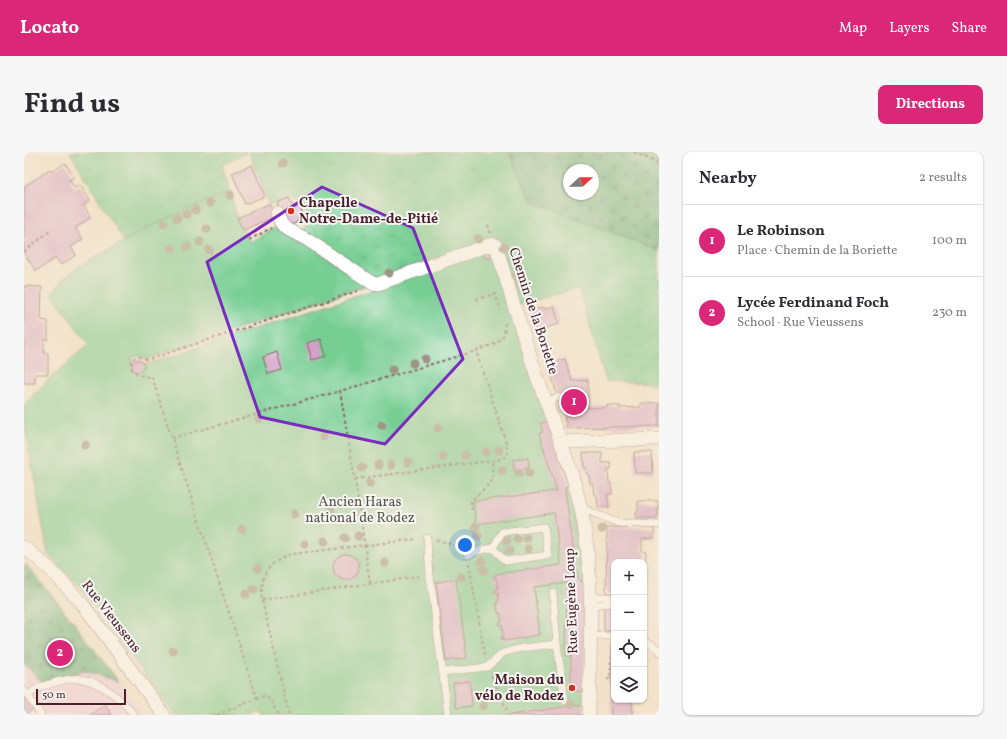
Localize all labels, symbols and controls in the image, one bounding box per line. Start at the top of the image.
text: Locato [20,15,79,41]
text: Map [839,19,867,38]
text: Layers [889,19,929,38]
text: Share [951,19,987,38]
text: Find us [24,85,120,124]
button: Directions [878,85,983,124]
north arrow [563,164,599,200]
text: Nearby [699,167,757,190]
text: 2 results [919,169,967,187]
place label: Chapelle Notre-Dame-de-Pitié [299,194,438,229]
marker: Chapelle Notre-Dame-de-Pitié [286,206,296,216]
text: Le Robinson [737,221,825,242]
text: 1 [709,232,715,250]
text: 100 m [932,232,967,250]
text: Place · Chemin de la Boriette [737,242,897,260]
street label: Chemin de la Boriette [504,245,563,377]
text: Lycée Ferdinand Foch [737,293,889,314]
text: 2 [709,304,715,322]
text: 230 m [932,304,967,322]
text: School · Rue Vieussens [737,314,864,332]
pin: 1 [561,387,587,417]
park label: Ancien Haras national de Rodez [305,493,415,528]
your location [455,535,475,555]
street label: Rue Eugène Loup [561,548,583,654]
map controls [611,559,647,703]
button: + [611,559,647,595]
street label: Rue Vieussens [77,577,145,657]
button: − [611,595,647,631]
button: locate [611,631,647,667]
pin: 2 [47,638,73,668]
button: layers [611,667,647,703]
place label: Maison du vélo de Rodez [475,671,564,706]
marker: Maison du vélo de Rodez [567,683,577,693]
scale bar [36,687,126,706]
text: 50 m [42,688,66,703]

